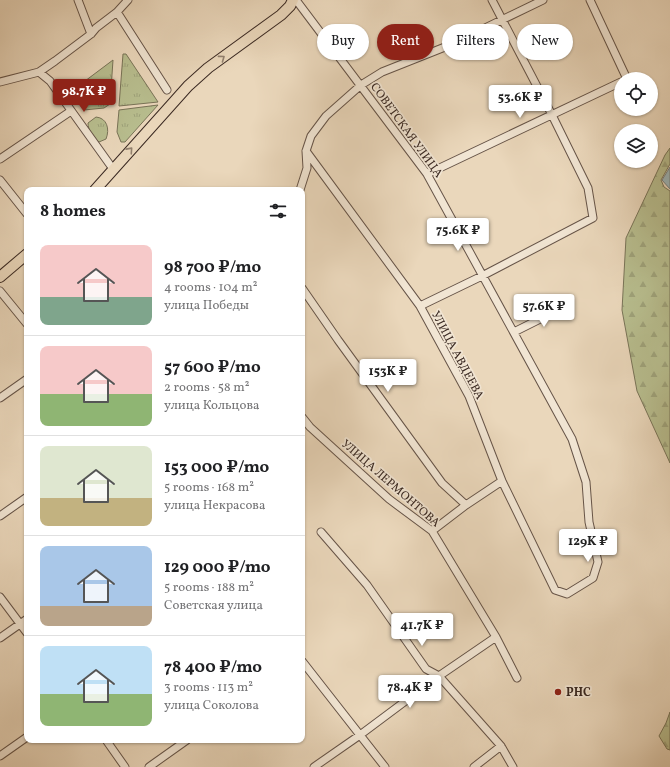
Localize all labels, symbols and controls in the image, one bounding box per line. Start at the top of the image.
chip: Buy [317,24,369,60]
chip: Rent [377,24,434,60]
chip: Filters [442,24,509,60]
chip: New [517,24,573,60]
one-way arrow [217,56,224,63]
map controls [614,72,658,168]
button: locate [614,72,658,116]
pin: 98.7K ₽ [47,79,121,113]
street label: СОВЕТСКАЯ УЛИЦА [366,80,446,182]
text: 98.7K ₽ [62,83,106,101]
pin: 53.6K ₽ [483,85,557,119]
text: 53.6K ₽ [498,89,542,107]
button: layers [614,124,658,168]
one-way arrow [125,147,133,155]
text: 8 homes [40,200,106,223]
icon: filters [267,200,289,222]
pin: 75.6K ₽ [421,218,495,252]
text: 75.6K ₽ [436,222,480,240]
text: 98 700 ₽/mo [164,256,261,279]
icon: home [72,261,120,309]
text: 4 rooms · 104 m² [164,279,258,297]
pin: 57.6K ₽ [507,294,581,328]
text: улица Победы [164,297,249,315]
text: 57.6K ₽ [523,298,565,316]
street label: УЛИЦА АВДЕЕВА [427,308,487,403]
text: 57 600 ₽/mo [164,356,261,379]
pin: 153K ₽ [355,359,421,393]
icon: home [72,362,120,410]
text: 153K ₽ [368,363,408,381]
text: 2 rooms · 58 m² [164,379,249,397]
text: улица Кольцова [164,397,259,415]
street label: УЛИЦА ЛЕРМОНТОВА [338,436,444,532]
text: 153 000 ₽/mo [164,456,269,479]
icon: home [72,462,120,510]
text: 5 rooms · 168 m² [164,479,254,497]
text: улица Некрасова [164,497,265,515]
pin: 129K ₽ [555,529,621,563]
text: 129K ₽ [568,533,608,551]
text: 129 000 ₽/mo [164,556,271,579]
icon: home [72,562,120,610]
text: 5 rooms · 188 m² [164,579,254,597]
text: Советская улица [164,597,263,615]
pin: 41.7K ₽ [385,613,459,647]
text: 41.7K ₽ [400,617,444,635]
text: 78 400 ₽/mo [164,656,262,679]
icon: home [72,662,120,710]
pin: 78.4K ₽ [373,675,447,709]
text: 3 rooms · 113 m² [164,679,253,697]
text: 78.4K ₽ [387,679,433,697]
place label: РНС [566,685,591,701]
marker: РНС [553,687,563,697]
text: улица Соколова [164,697,259,715]

